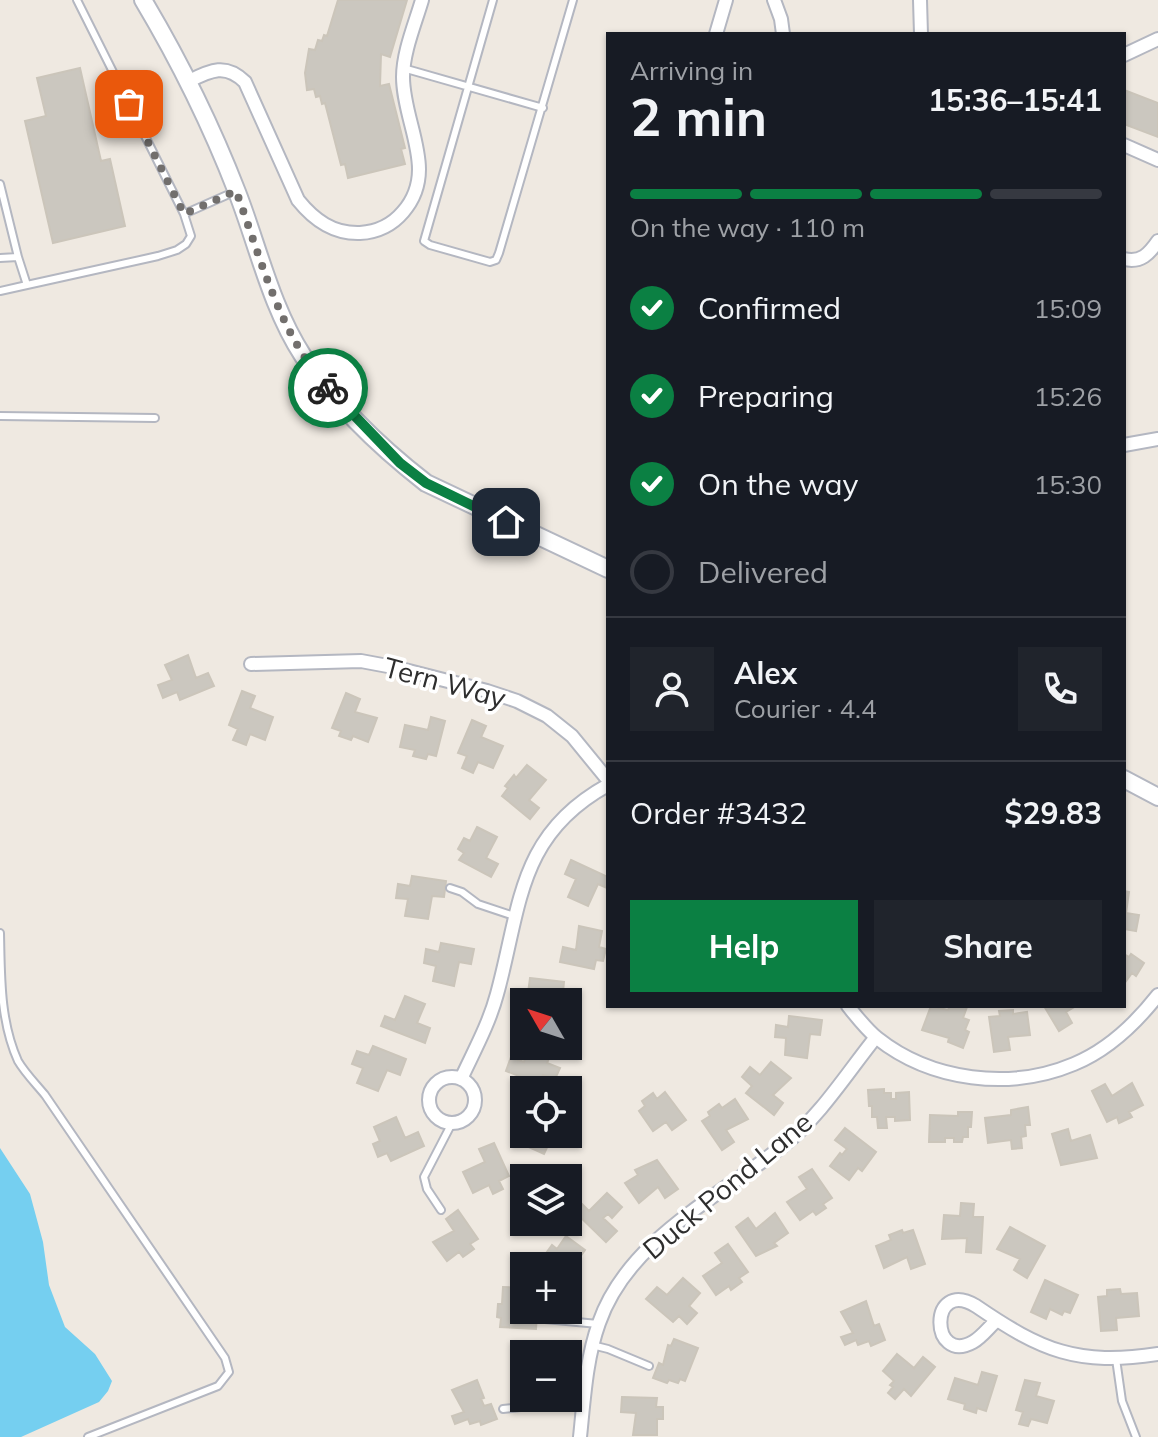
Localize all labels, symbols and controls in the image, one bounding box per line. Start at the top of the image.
text: Arriving in [630,54,753,87]
pin [95,70,163,138]
text: 15:36–15:41 [928,81,1102,119]
icon: bag [107,82,151,126]
text: 2 min [630,84,767,149]
text: On the way · 110 m [630,211,865,244]
icon: check [630,286,674,330]
text: Confirmed [698,289,841,327]
text: 15:09 [1034,292,1102,325]
courier [288,348,368,428]
icon: bike [306,366,350,410]
icon: check [630,374,674,418]
text: Preparing [698,377,834,415]
text: 15:26 [1034,380,1102,413]
icon: check [630,462,674,506]
text: On the way [698,465,858,503]
text: 15:30 [1034,468,1102,501]
pin [472,488,540,556]
icon: home [484,500,528,544]
text: Delivered [698,553,828,591]
button: person [630,647,714,731]
button: phone [1018,647,1102,731]
street label: Tern Way [380,649,510,715]
text: Alex [734,654,797,692]
text: Courier · 4.4 [734,692,877,725]
text: Order #3432 [630,794,807,832]
text: $29.83 [1005,794,1102,832]
button: Help [630,900,858,992]
button: Share [874,900,1102,992]
north arrow [510,988,582,1060]
map controls [510,988,582,1412]
button: locate [510,1076,582,1148]
street label: Duck Pond Lane [635,1104,819,1266]
button: layers [510,1164,582,1236]
button: + [510,1252,582,1324]
button: − [510,1340,582,1412]

